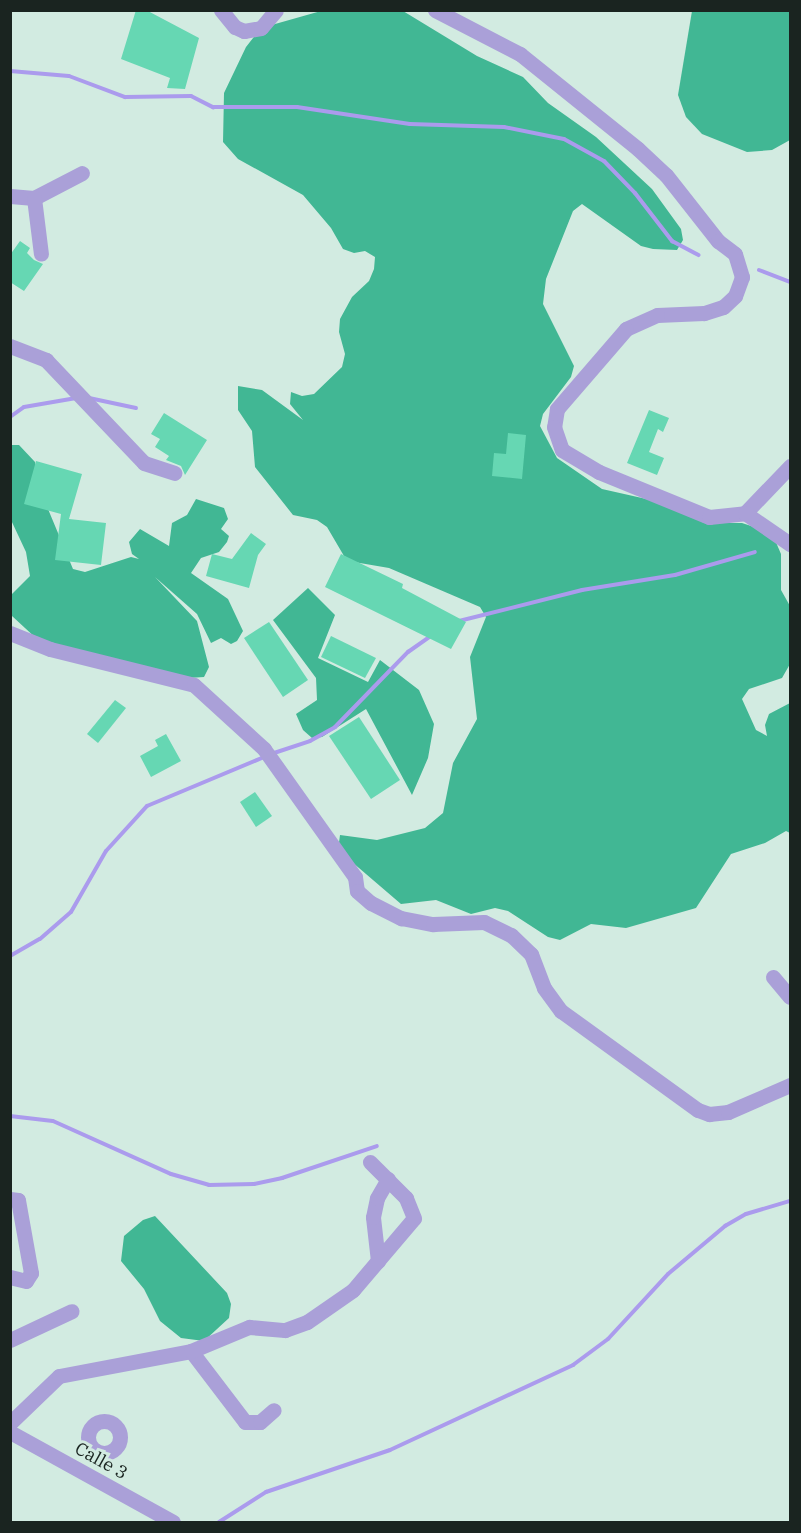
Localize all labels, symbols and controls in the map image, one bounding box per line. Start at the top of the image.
street label: Calle 3 [71,1438,131,1484]

